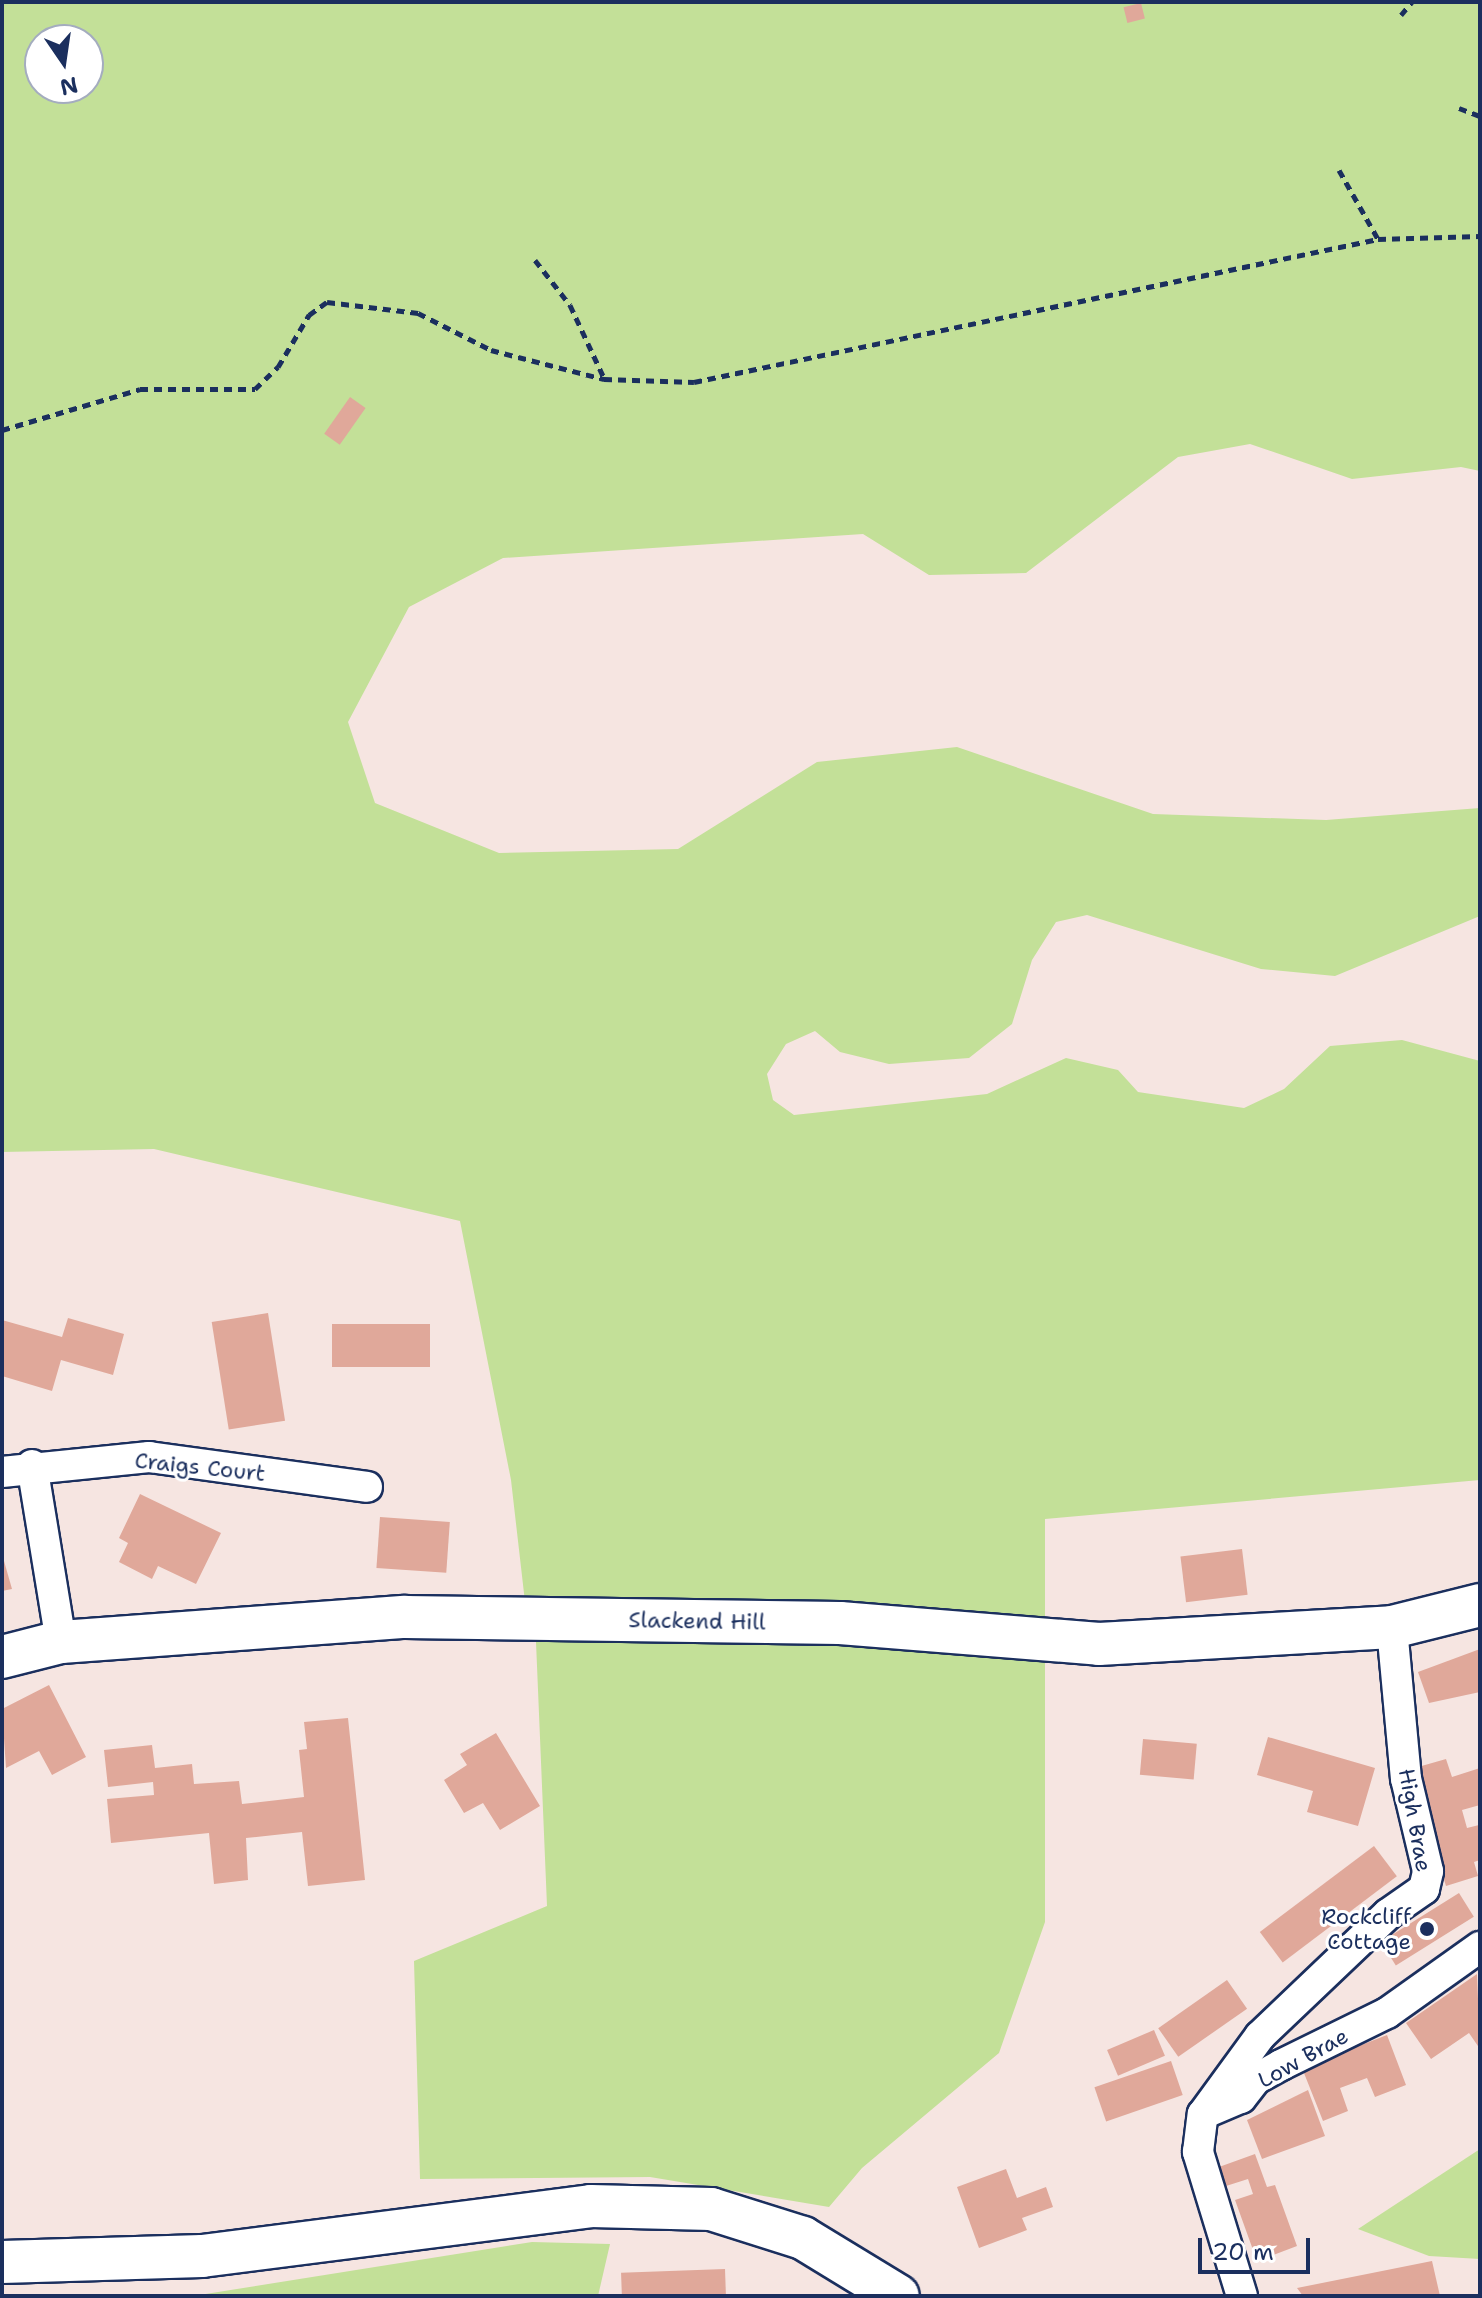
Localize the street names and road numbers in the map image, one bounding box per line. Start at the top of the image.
street label: Craigs Court [133,1447,267,1487]
street label: Slackend Hill [628,1607,766,1635]
street label: High Brae [1393,1766,1437,1874]
street label: Low Brae [1253,2022,1353,2094]

